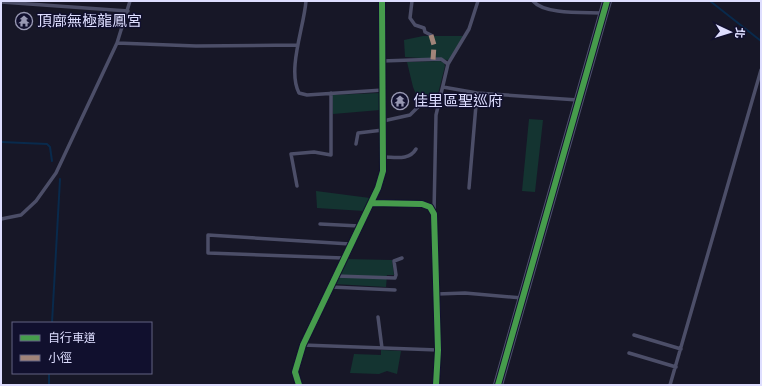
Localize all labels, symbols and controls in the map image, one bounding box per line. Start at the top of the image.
temple icon: 頂廍無極龍鳳宮 [14,11,34,31]
place label: 頂廍無極龍鳳宮 [37,11,142,30]
north arrow [710,12,750,52]
text: 北 [733,27,747,39]
temple icon: 佳里區聖巡府 [390,91,410,111]
place label: 佳里區聖巡府 [413,91,503,110]
legend [12,322,152,374]
text: 自行車道 [48,330,96,345]
text: 小徑 [48,350,72,365]

